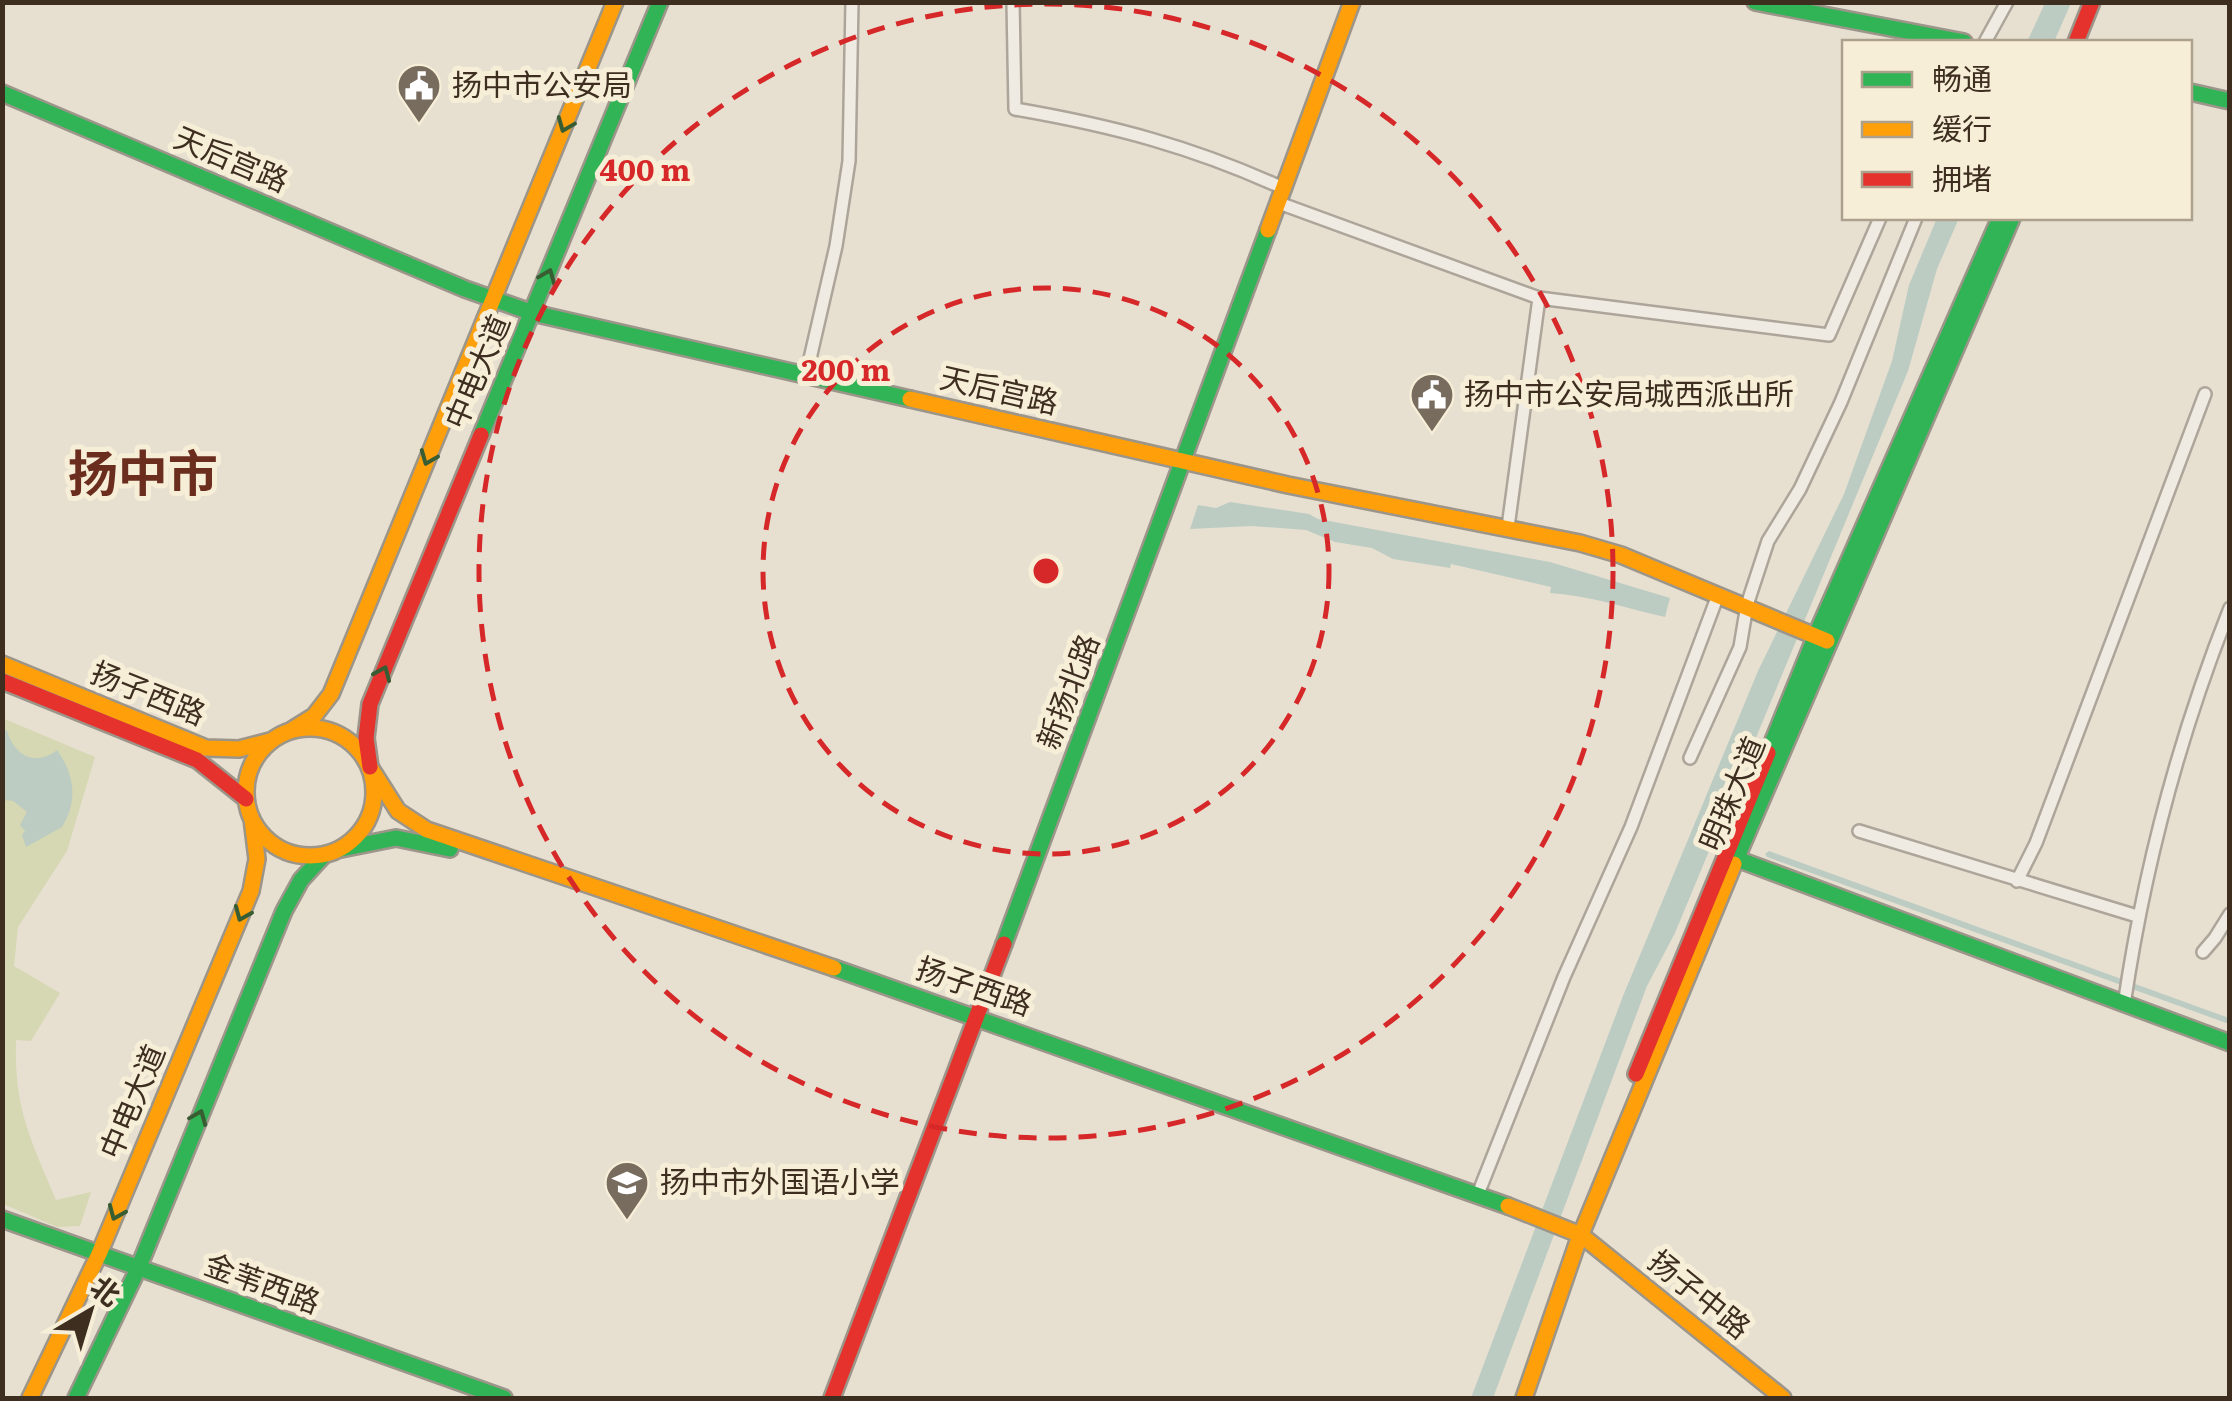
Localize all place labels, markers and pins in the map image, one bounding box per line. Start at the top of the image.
place label: 扬中市公安局 [452,61,632,105]
public building icon: 扬中市公安局 [396,63,442,124]
place label: 扬中市公安局城西派出所 [1464,370,1794,414]
public building icon: 扬中市公安局城西派出所 [1409,372,1455,433]
centre of rings [1028,553,1064,589]
place label: 扬中市外国语小学 [660,1158,900,1202]
school or university icon: 扬中市外国语小学 [604,1160,650,1221]

